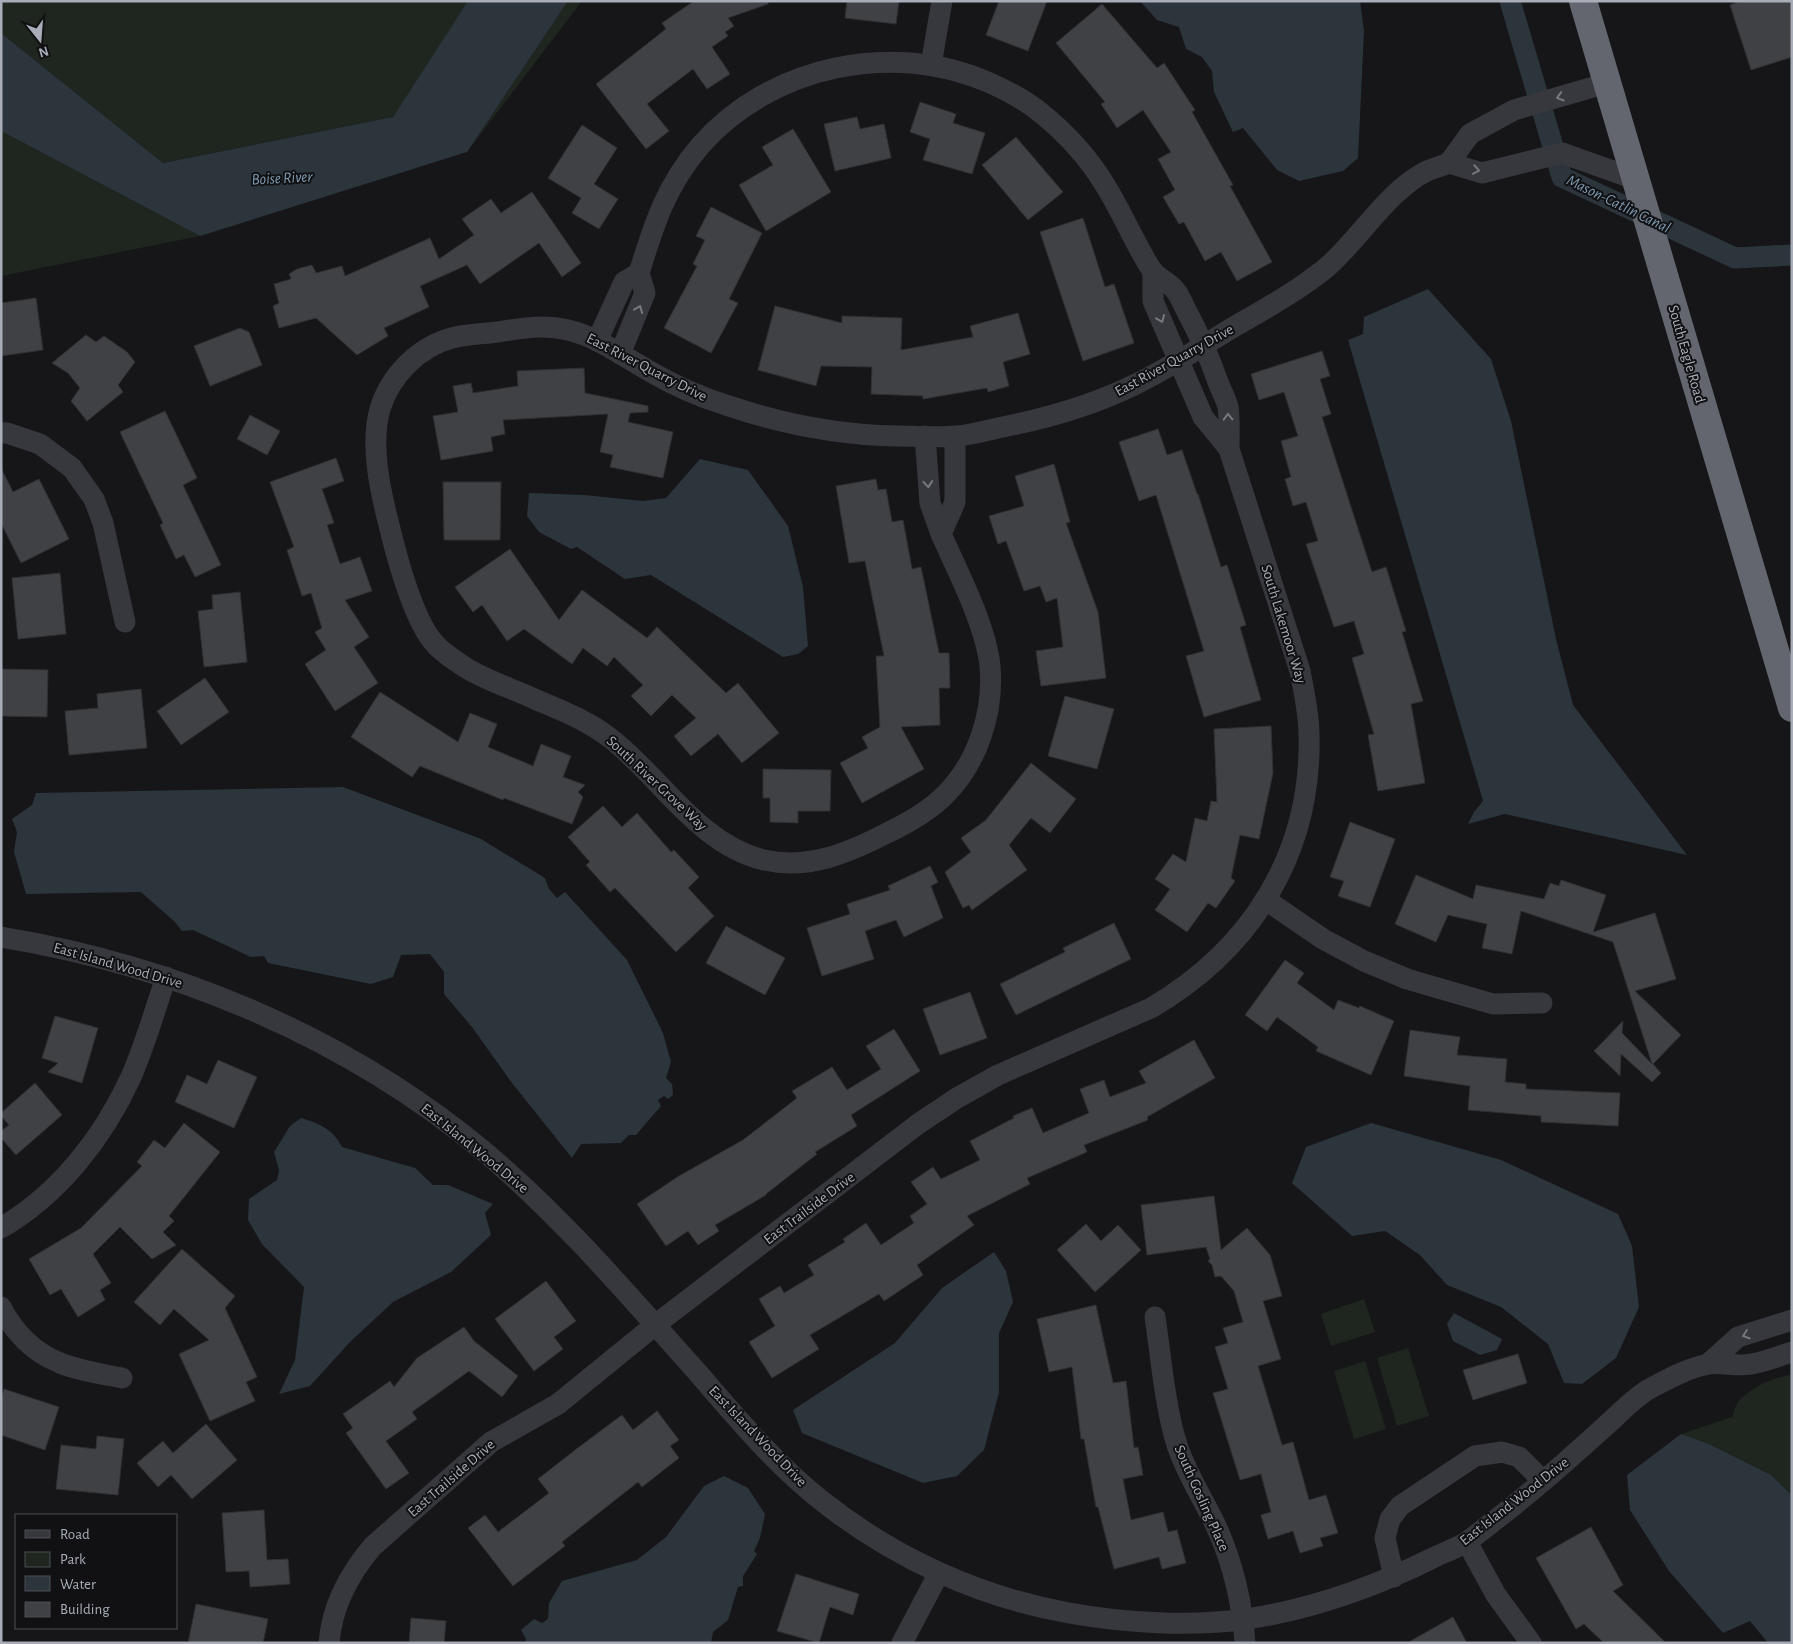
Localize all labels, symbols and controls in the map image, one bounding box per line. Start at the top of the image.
north arrow [15,15,65,65]
text: N [37,43,50,60]
one-way arrow [1557,91,1565,101]
one-way arrow [1472,165,1480,175]
water label: Boise River [251,168,314,188]
water label: Mason-Catlin Canal [1564,172,1673,236]
street label: South Eagle Road [1665,304,1708,405]
one-way arrow [632,305,643,314]
one-way arrow [1154,314,1165,323]
street label: East River Quarry Drive [1112,322,1236,399]
street label: East River Quarry Drive [584,331,709,404]
one-way arrow [1223,413,1233,420]
one-way arrow [923,481,934,489]
street label: South Lakemoor Way [1258,563,1309,686]
street label: South River Grove Way [604,733,710,834]
street label: East Island Wood Drive [52,940,184,991]
street label: East Island Wood Drive [418,1101,531,1196]
street label: East Trailside Drive [761,1169,858,1247]
one-way arrow [1742,1329,1751,1339]
street label: East Island Wood Drive [706,1383,809,1490]
street label: East Trailside Drive [405,1437,498,1520]
street label: South Gosling Place [1171,1443,1232,1554]
street label: East Island Wood Drive [1457,1454,1572,1548]
legend [15,1514,178,1629]
text: Road [60,1527,90,1542]
text: Park [60,1552,86,1567]
text: Water [60,1577,96,1592]
text: Building [60,1602,110,1617]

